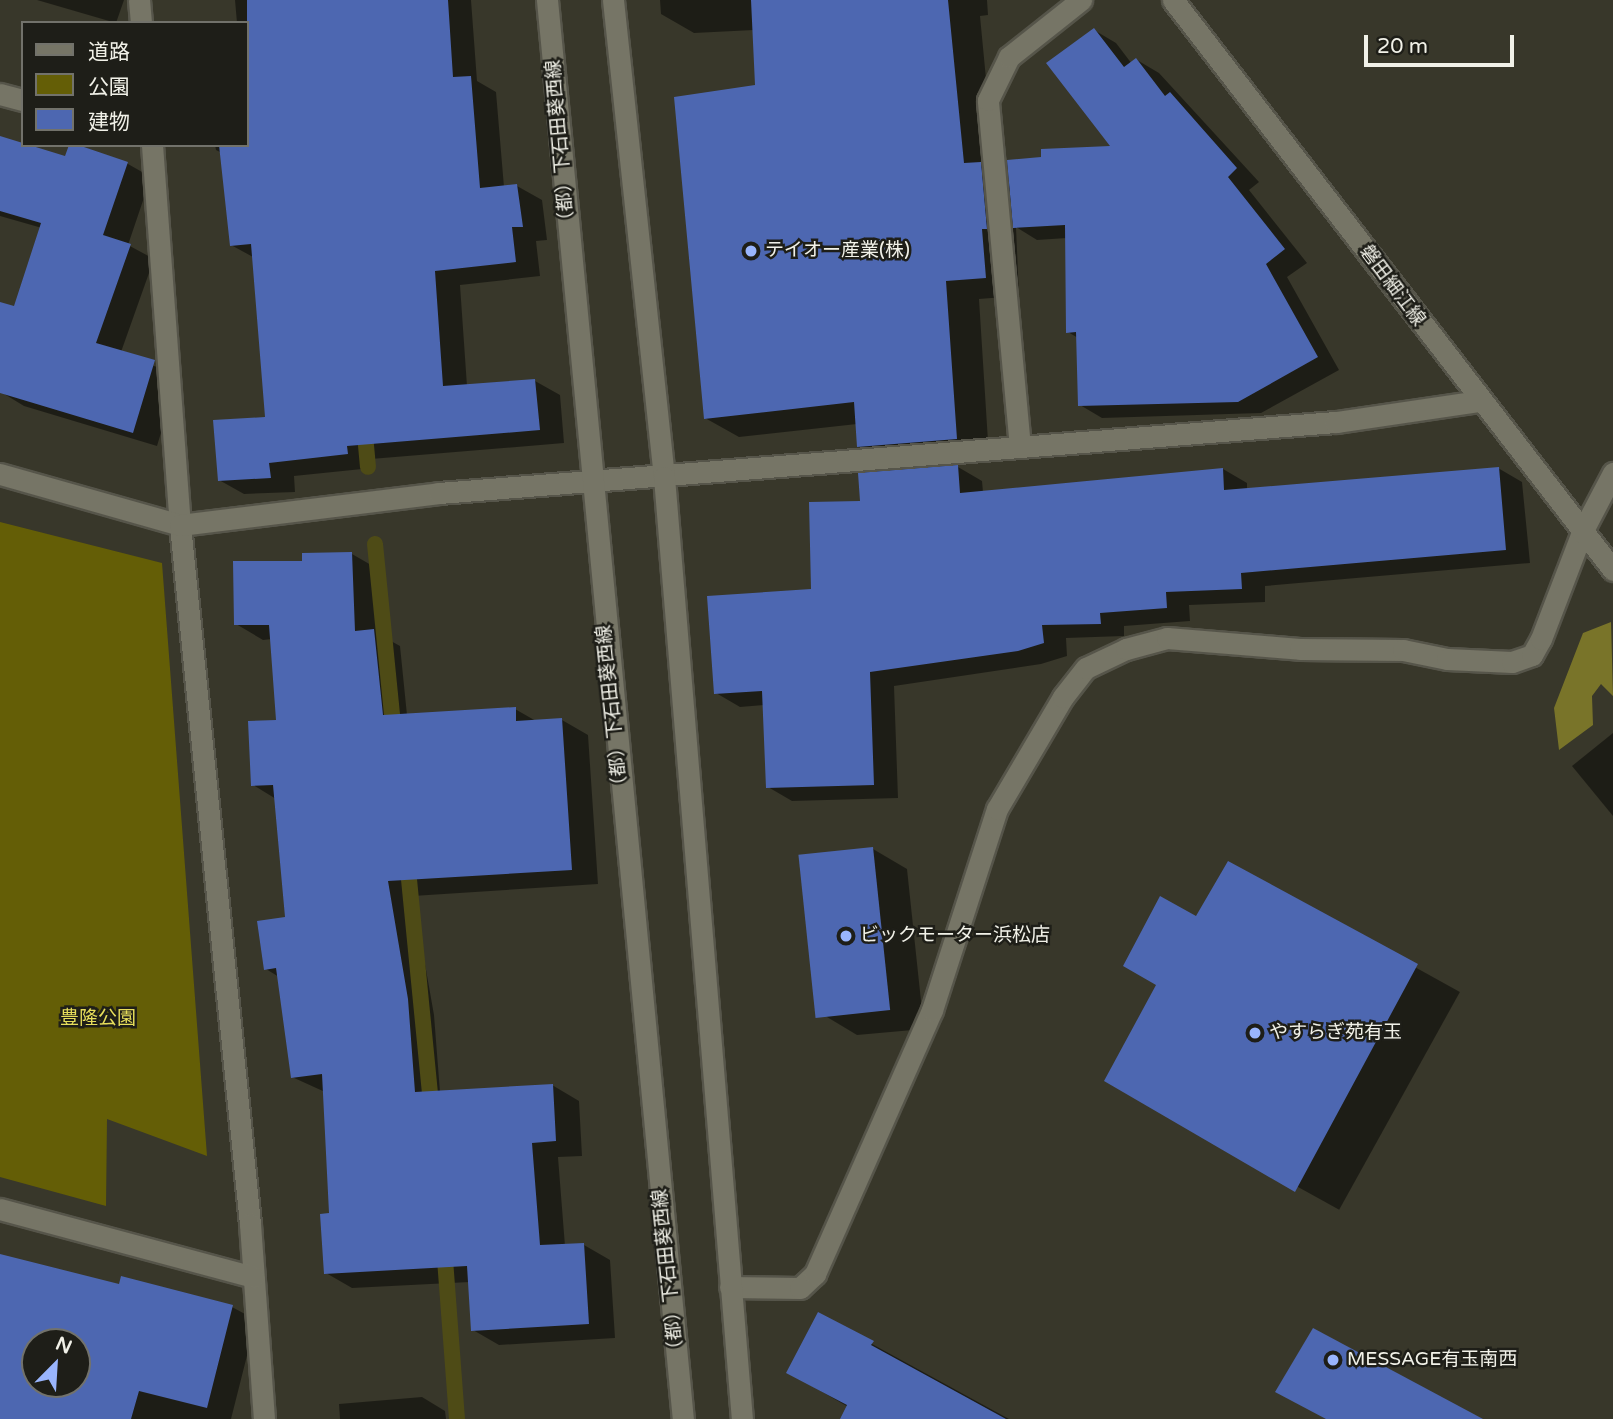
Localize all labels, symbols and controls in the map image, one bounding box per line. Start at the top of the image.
legend [21,21,248,147]
scale bar [1368,21,1518,65]
text: 20 m [1377,34,1428,59]
text: 道路 [88,40,130,65]
street label: （都）下石田葵西線 [542,59,580,231]
text: 公園 [88,75,130,100]
text: 建物 [88,110,130,135]
place label: テイオー産業(株) [765,240,910,262]
street label: 磐田細江線 [1354,241,1430,331]
marker: テイオー産業(株) [743,243,759,259]
street label: （都）下石田葵西線 [593,624,633,796]
place label: ビックモーター浜松店 [860,925,1050,947]
marker: ビックモーター浜松店 [838,928,854,944]
park label: 豊隆公園 [60,1008,136,1030]
place label: やすらぎ苑有玉 [1269,1022,1402,1044]
marker: やすらぎ苑有玉 [1247,1025,1263,1041]
street label: （都）下石田葵西線 [649,1188,689,1360]
north arrow [21,1328,91,1398]
text: N [52,1332,75,1359]
place label: MESSAGE有玉南西 [1347,1349,1517,1371]
marker: MESSAGE有玉南西 [1325,1352,1341,1368]

